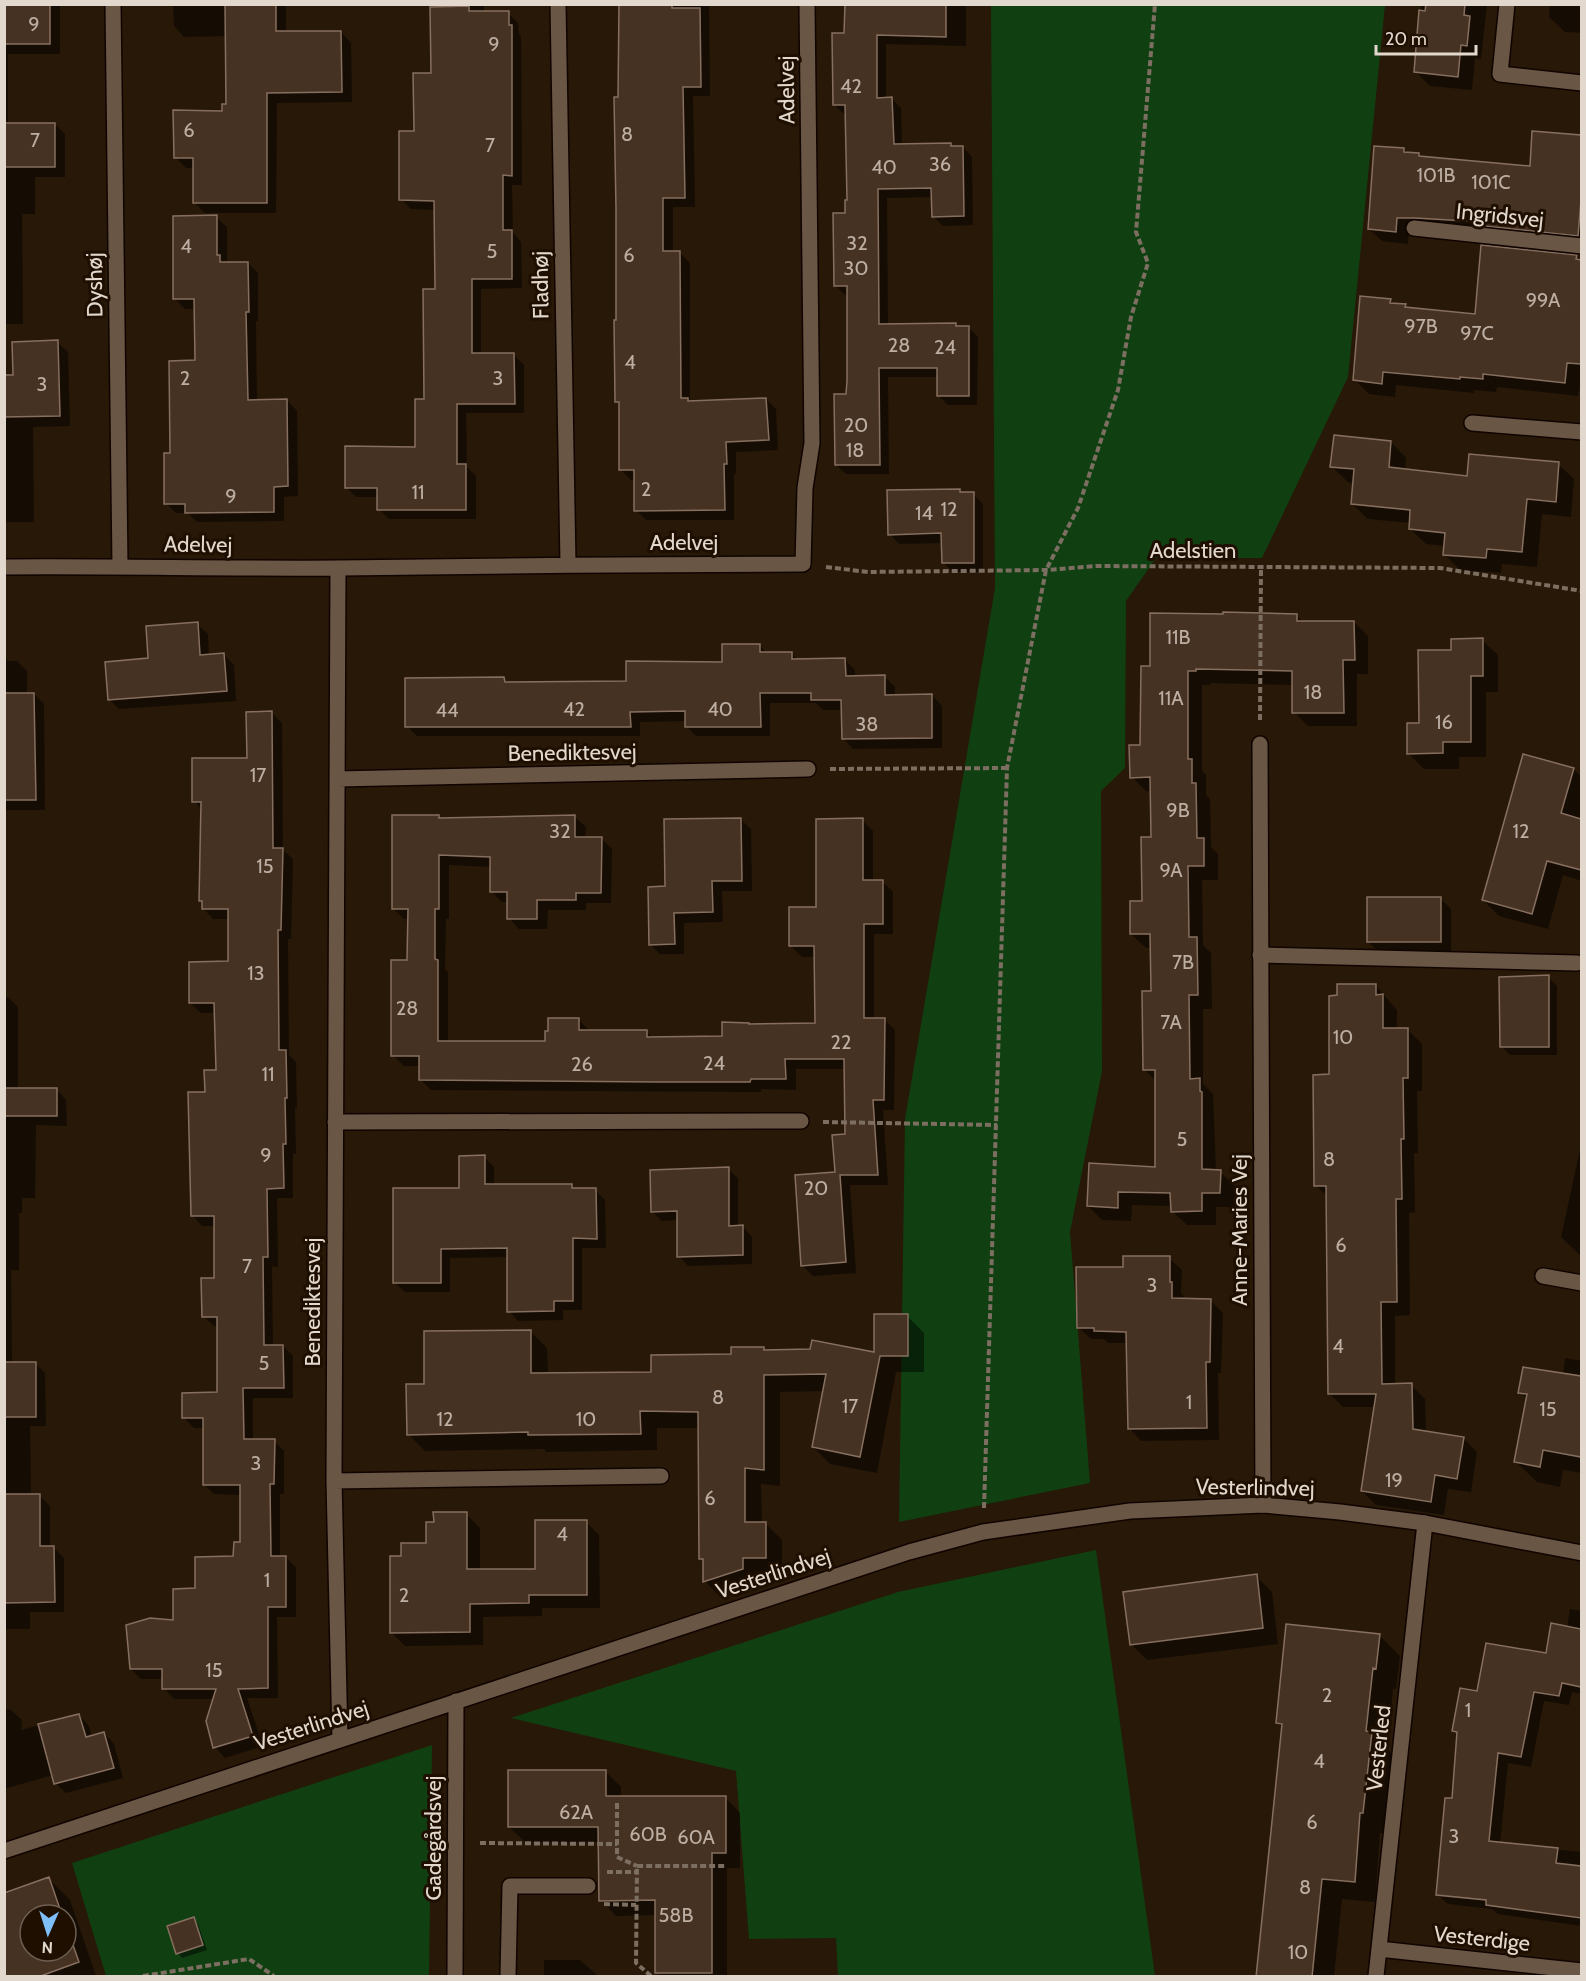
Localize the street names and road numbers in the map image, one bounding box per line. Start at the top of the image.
street label: Adelvej [772,56,801,124]
street label: Ingridsvej [1455,197,1545,234]
street label: Fladhøj [526,251,555,319]
street label: Dyshøj [80,252,109,318]
street label: Adelvej [650,529,718,556]
street label: Adelvej [164,530,232,559]
street label: Adelstien [1150,537,1236,564]
street label: Benediktesvej [507,738,637,767]
street label: Anne-Maries Vej [1226,1154,1253,1306]
street label: Benediktesvej [299,1238,326,1366]
street label: Vesterlindvej [1195,1473,1315,1502]
street label: Vesterlindvej [712,1542,834,1605]
street label: Vesterlindvej [250,1694,372,1757]
street label: Vesterled [1361,1704,1396,1793]
street label: Gadegårdsvej [420,1776,447,1900]
street label: Vesterdige [1432,1920,1532,1957]

